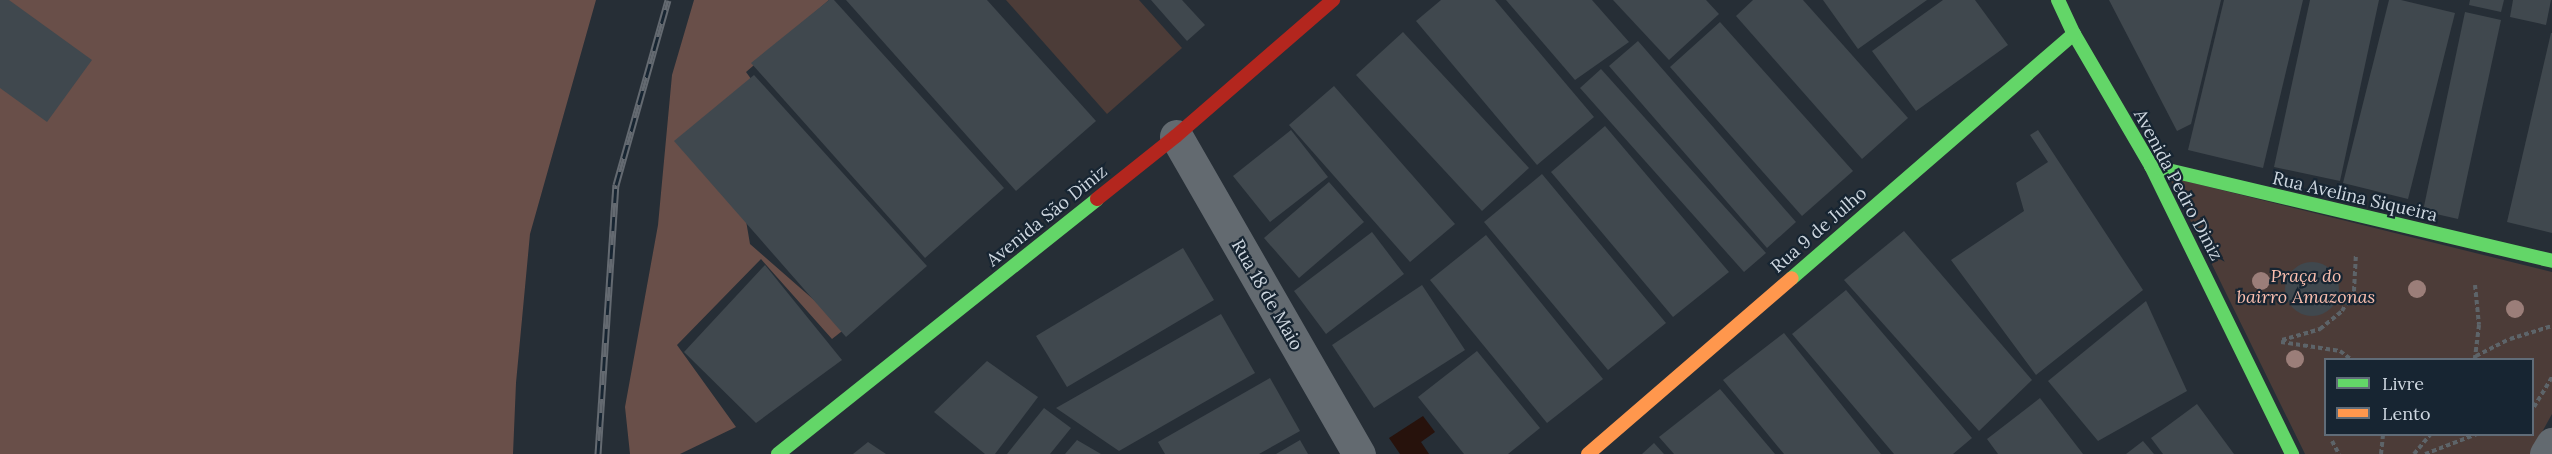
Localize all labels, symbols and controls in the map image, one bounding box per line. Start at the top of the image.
street label: Avenida Pedro Diniz [2129,106,2227,264]
street label: Avenida São Diniz [982,161,1112,271]
street label: Rua Avelina Siqueira [2270,168,2440,226]
street label: Rua 9 de Julho [1767,182,1871,278]
street label: Rua 18 de Maio [1227,236,1307,354]
park label: Praça do bairro Amazonas [2237,266,2375,308]
legend [2324,358,2534,436]
text: Livre [2382,372,2424,395]
text: Lento [2382,402,2430,425]

